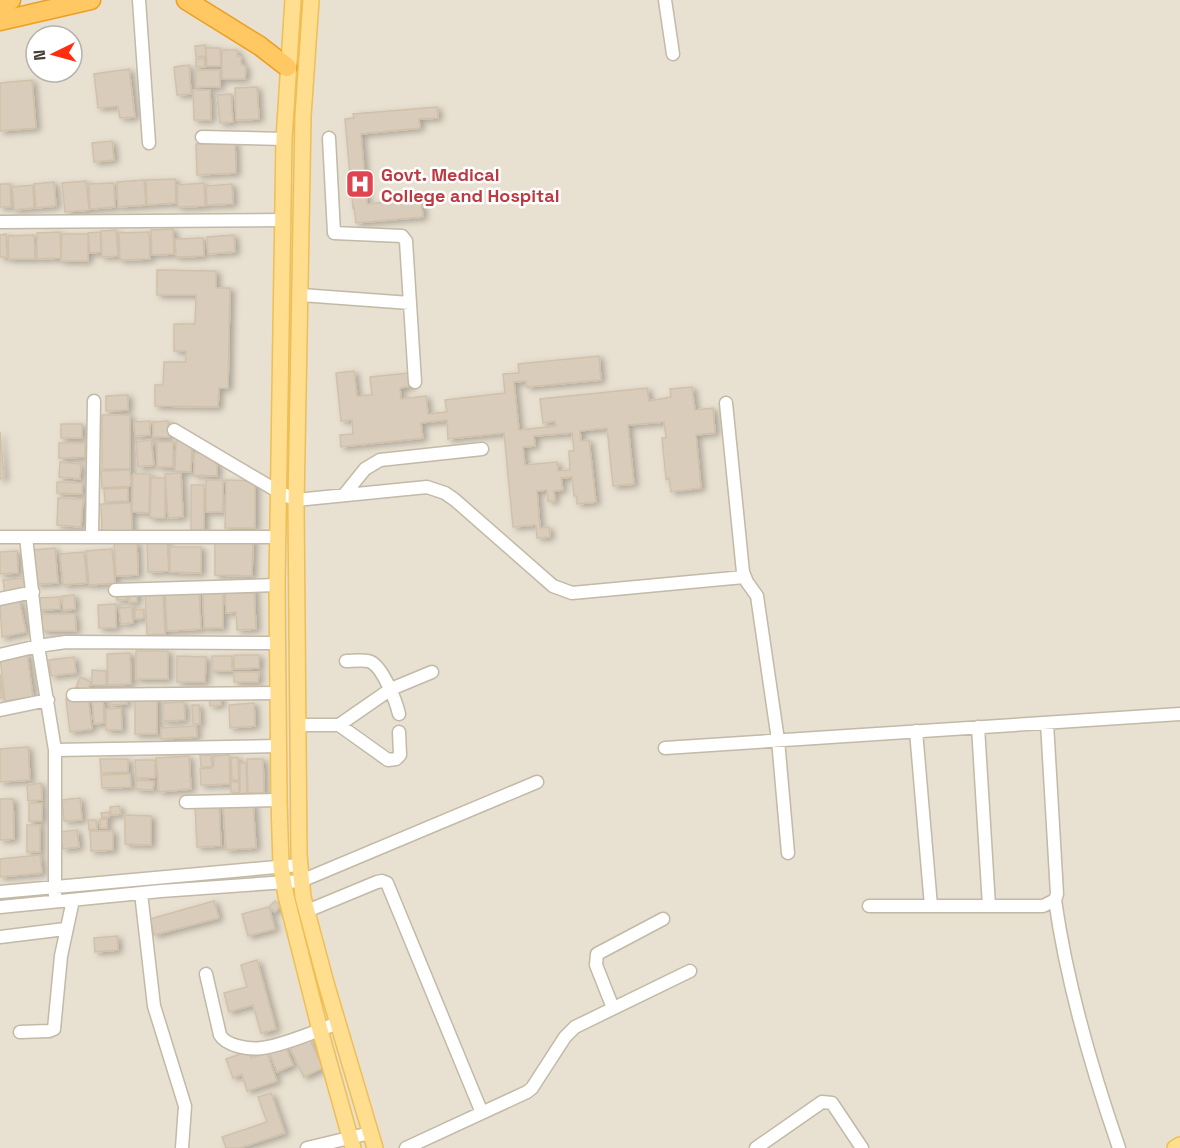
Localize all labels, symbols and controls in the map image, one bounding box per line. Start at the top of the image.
north arrow [24,24,84,84]
text: N [29,49,50,62]
place label: Govt. Medical College and Hospital [381,163,560,207]
hospital icon: Govt. Medical College and Hospital [344,168,376,200]

